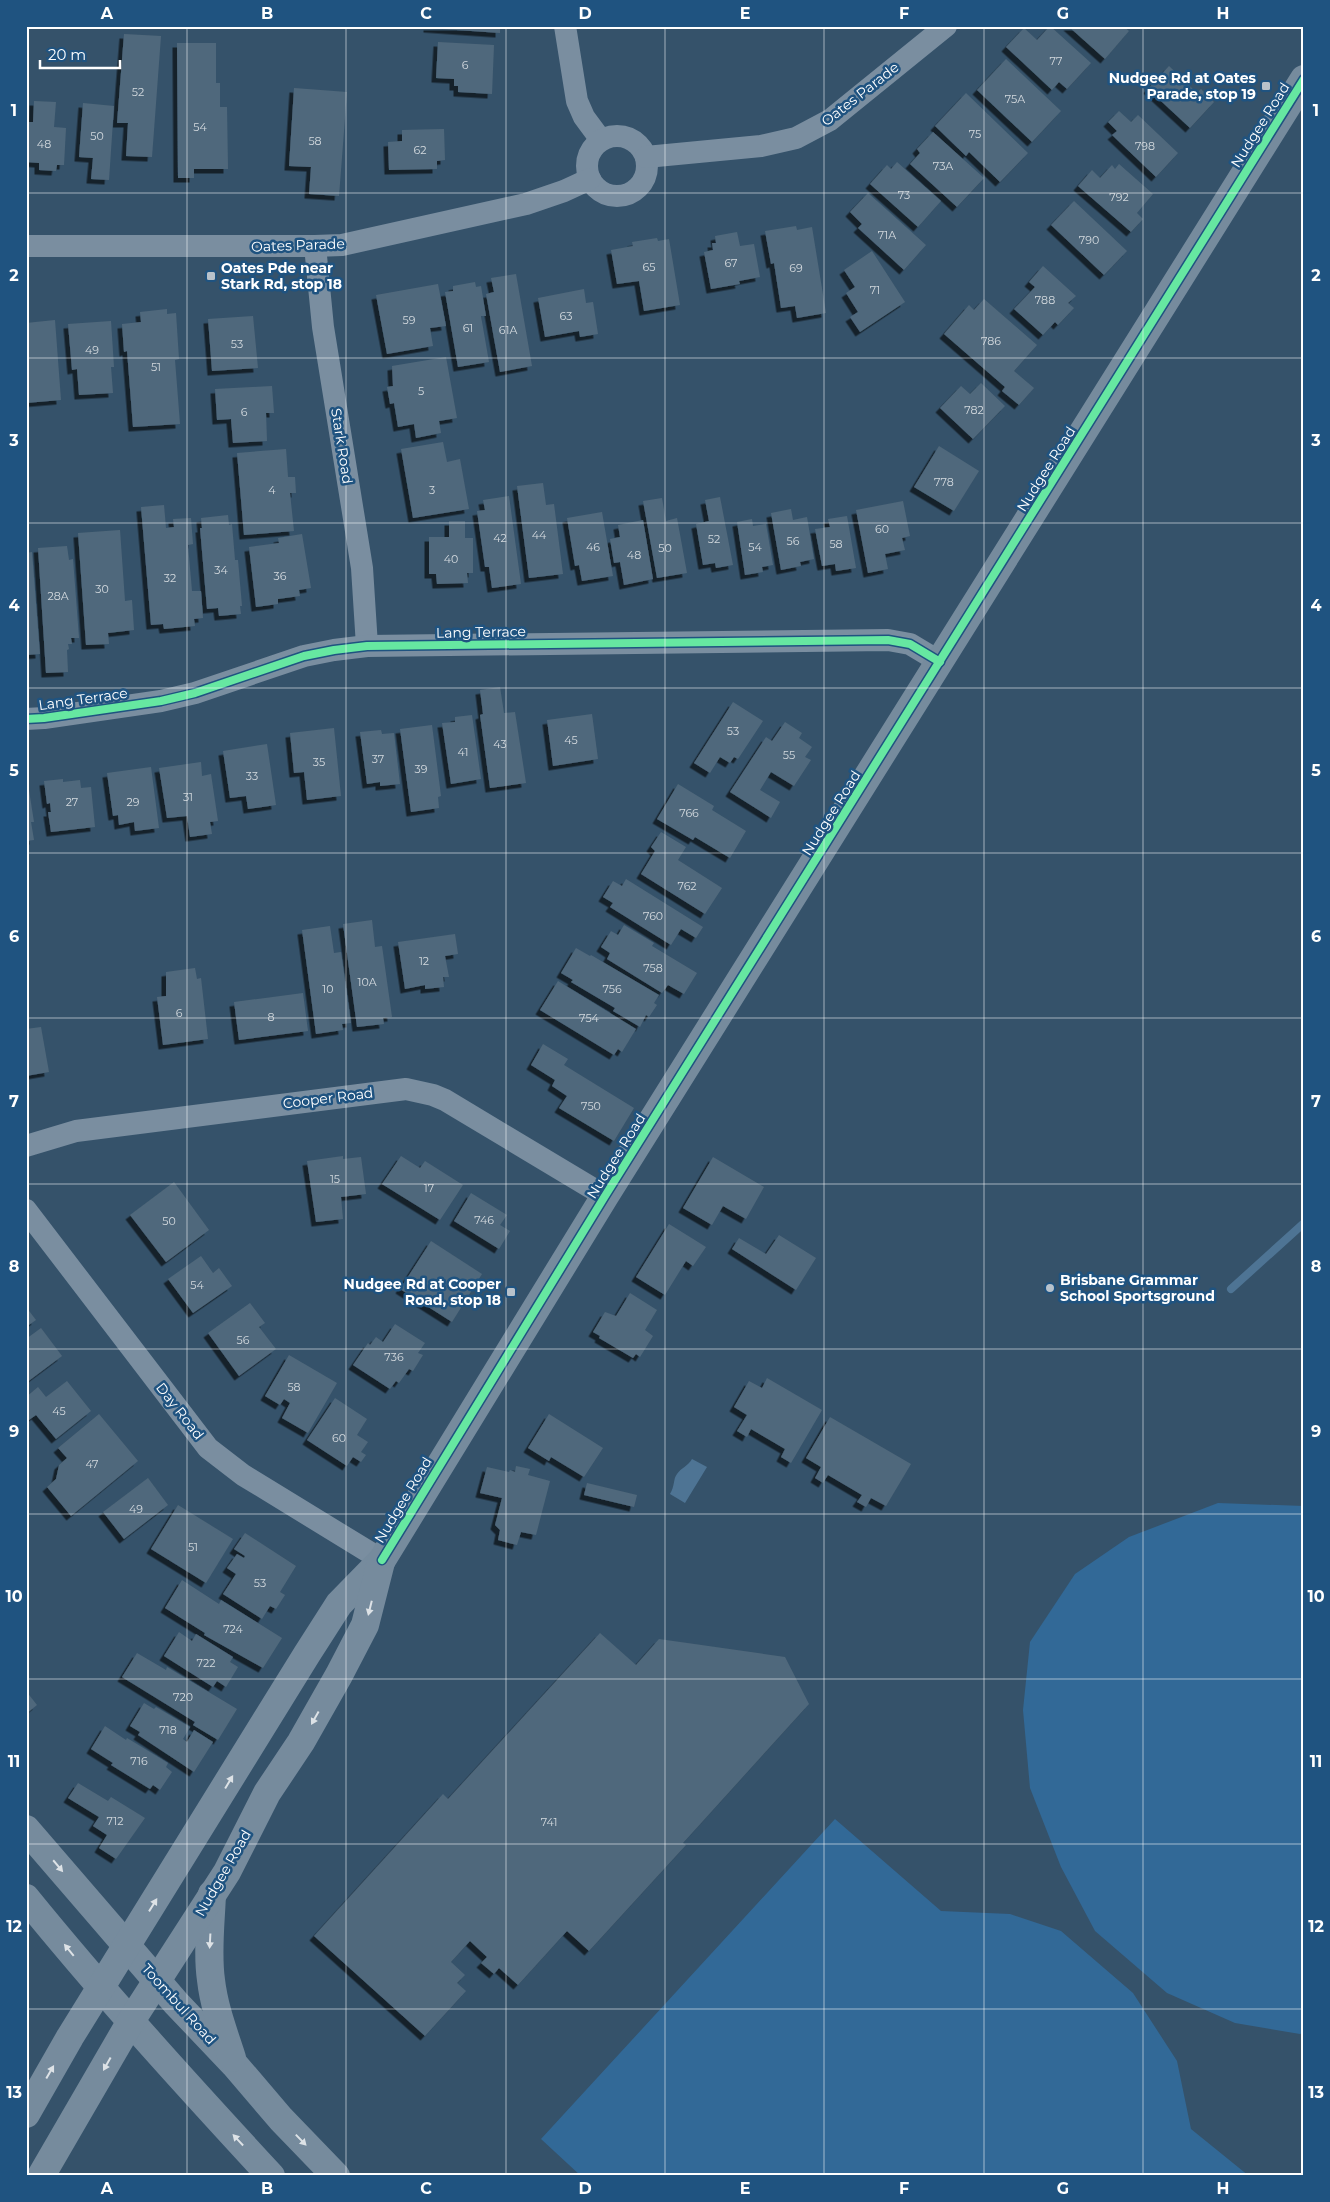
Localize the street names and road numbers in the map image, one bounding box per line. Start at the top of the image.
street label: Oates Parade [818,58,902,130]
street label: Nudgee Road [1227,79,1293,171]
street label: Oates Parade [251,234,345,256]
street label: Stark Road [327,407,357,485]
street label: Nudgee Road [1013,423,1079,515]
street label: Lang Terrace [436,622,526,642]
street label: Lang Terrace [37,684,129,714]
street label: Nudgee Road [798,767,864,859]
street label: Cooper Road [282,1084,374,1112]
street label: Nudgee Road [583,1110,649,1202]
street label: Day Road [152,1379,208,1443]
street label: Nudgee Road [370,1454,436,1546]
street label: Nudgee Road [191,1826,255,1920]
street label: Toombul Road [138,1960,220,2048]

